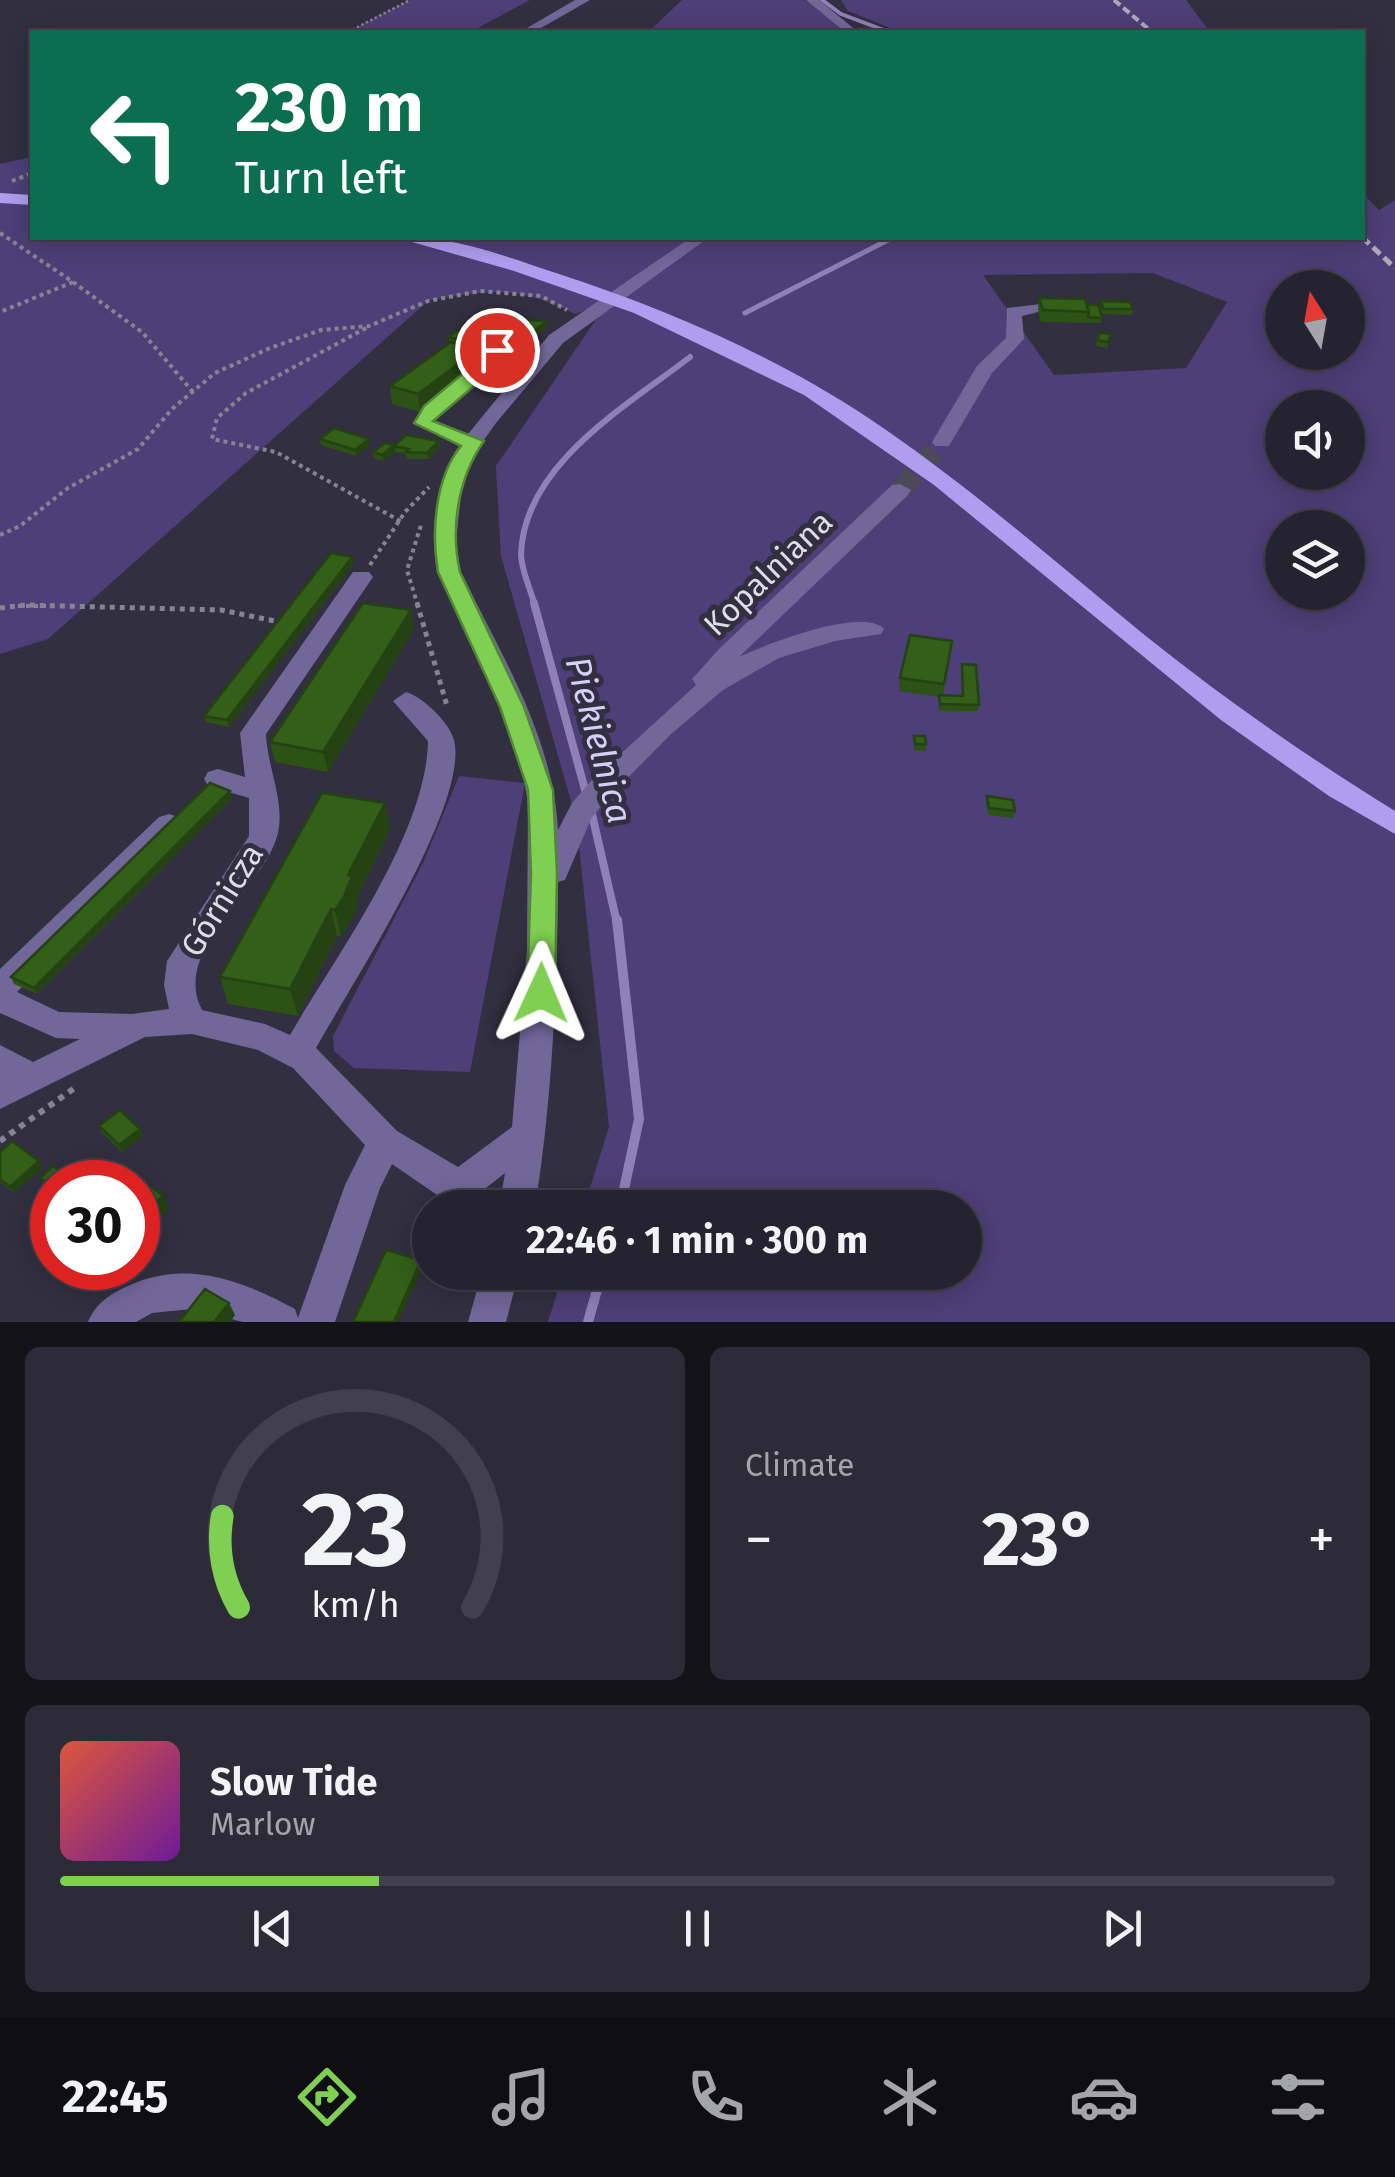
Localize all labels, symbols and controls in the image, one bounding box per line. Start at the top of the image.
text: 230 m [235,66,424,150]
icon: left [70,70,200,200]
text: Turn left [235,151,407,205]
north arrow [1265,270,1365,370]
map controls [1265,270,1365,610]
pin [455,308,540,393]
icon: arrive [470,323,525,378]
button: sound [1265,390,1365,490]
street label: Kopalniana [696,503,840,643]
button: layers [1265,510,1365,610]
water label: Piekielnica [557,652,641,828]
street label: Górnicza [173,837,271,963]
position arrow [489,941,593,1045]
speed limit sign: 30 [30,1160,160,1290]
text: 22:46 · 1 min · 300 m [526,1217,868,1263]
text: Climate [745,1446,854,1484]
text: 23 [301,1468,409,1593]
text: 23° [982,1495,1098,1585]
text: − [745,1507,773,1573]
text: + [1308,1507,1335,1573]
text: km/h [311,1584,399,1626]
text: Slow Tide [210,1759,378,1805]
text: Marlow [210,1805,316,1843]
icon: previous [245,1901,300,1956]
icon: pause [670,1901,725,1956]
icon: next [1095,1901,1150,1956]
icon: directions [292,2062,362,2132]
icon: music [486,2062,556,2132]
icon: phone [681,2062,751,2132]
icon: climate [875,2062,945,2132]
icon: car [1069,2062,1139,2132]
icon: filters [1263,2062,1333,2132]
text: 22:45 [62,2070,168,2124]

